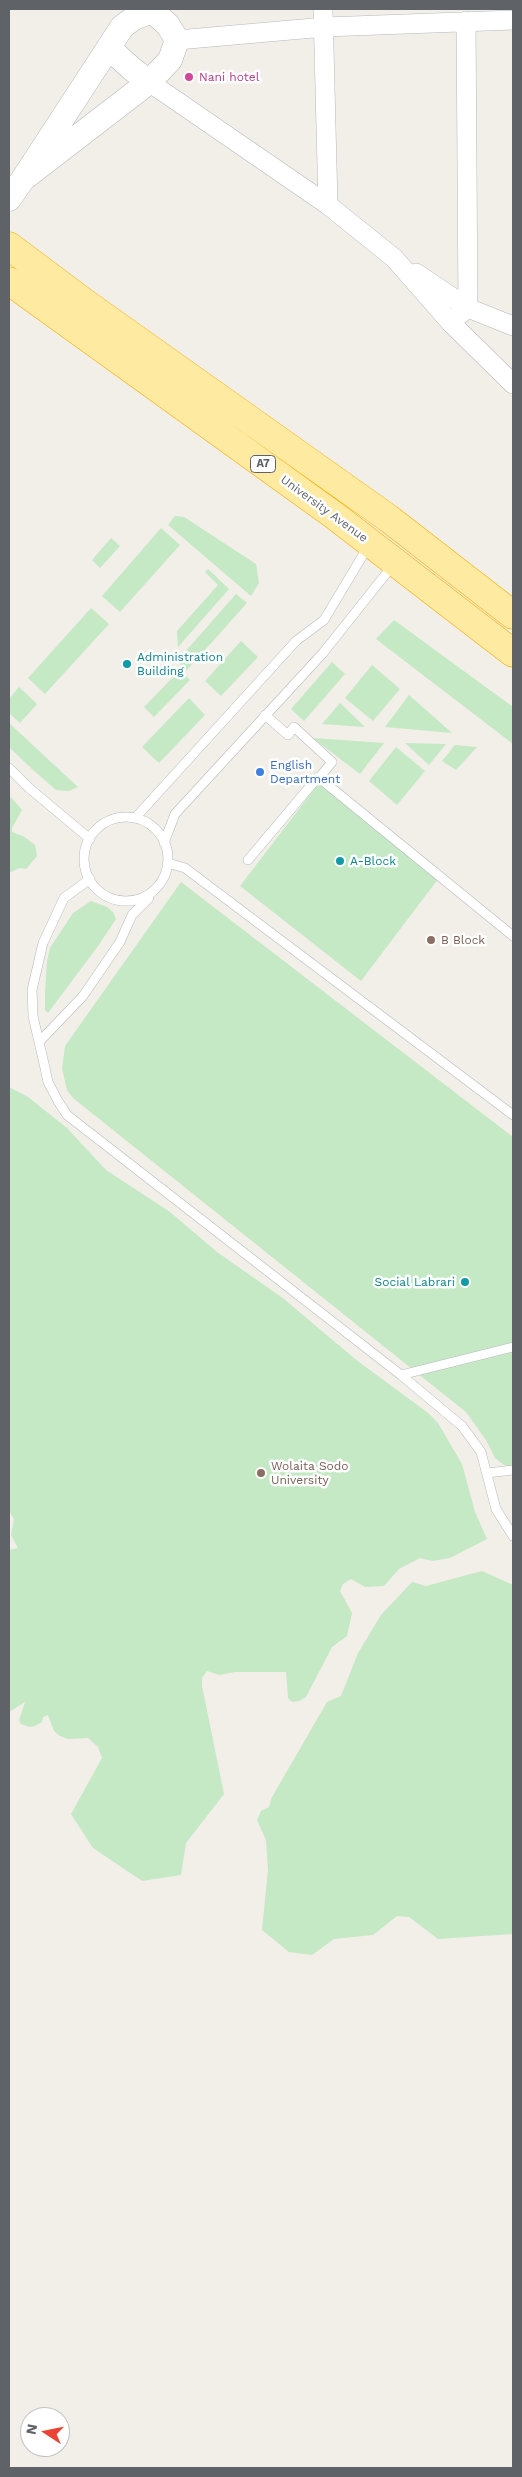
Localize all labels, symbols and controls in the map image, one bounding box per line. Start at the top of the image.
place label: Nani hotel [199,70,259,84]
marker: Nani hotel [183,71,195,83]
road number: A7 [250,456,276,472]
street label: University Avenue [278,473,370,545]
place label: Administration Building [137,650,223,678]
marker: Administration Building [121,658,133,670]
place label: English Department [270,758,340,786]
marker: English Department [254,766,266,778]
place label: A-Block [350,854,396,868]
marker: A-Block [334,855,346,867]
place label: B Block [441,933,485,947]
marker: B Block [425,934,437,946]
place label: Social Labrari [375,1275,455,1289]
marker: Social Labrari [459,1276,471,1288]
place label: Wolaita Sodo University [271,1459,349,1487]
marker: Wolaita Sodo University [255,1467,267,1479]
north arrow [20,2407,70,2457]
text: N [22,2423,40,2436]

